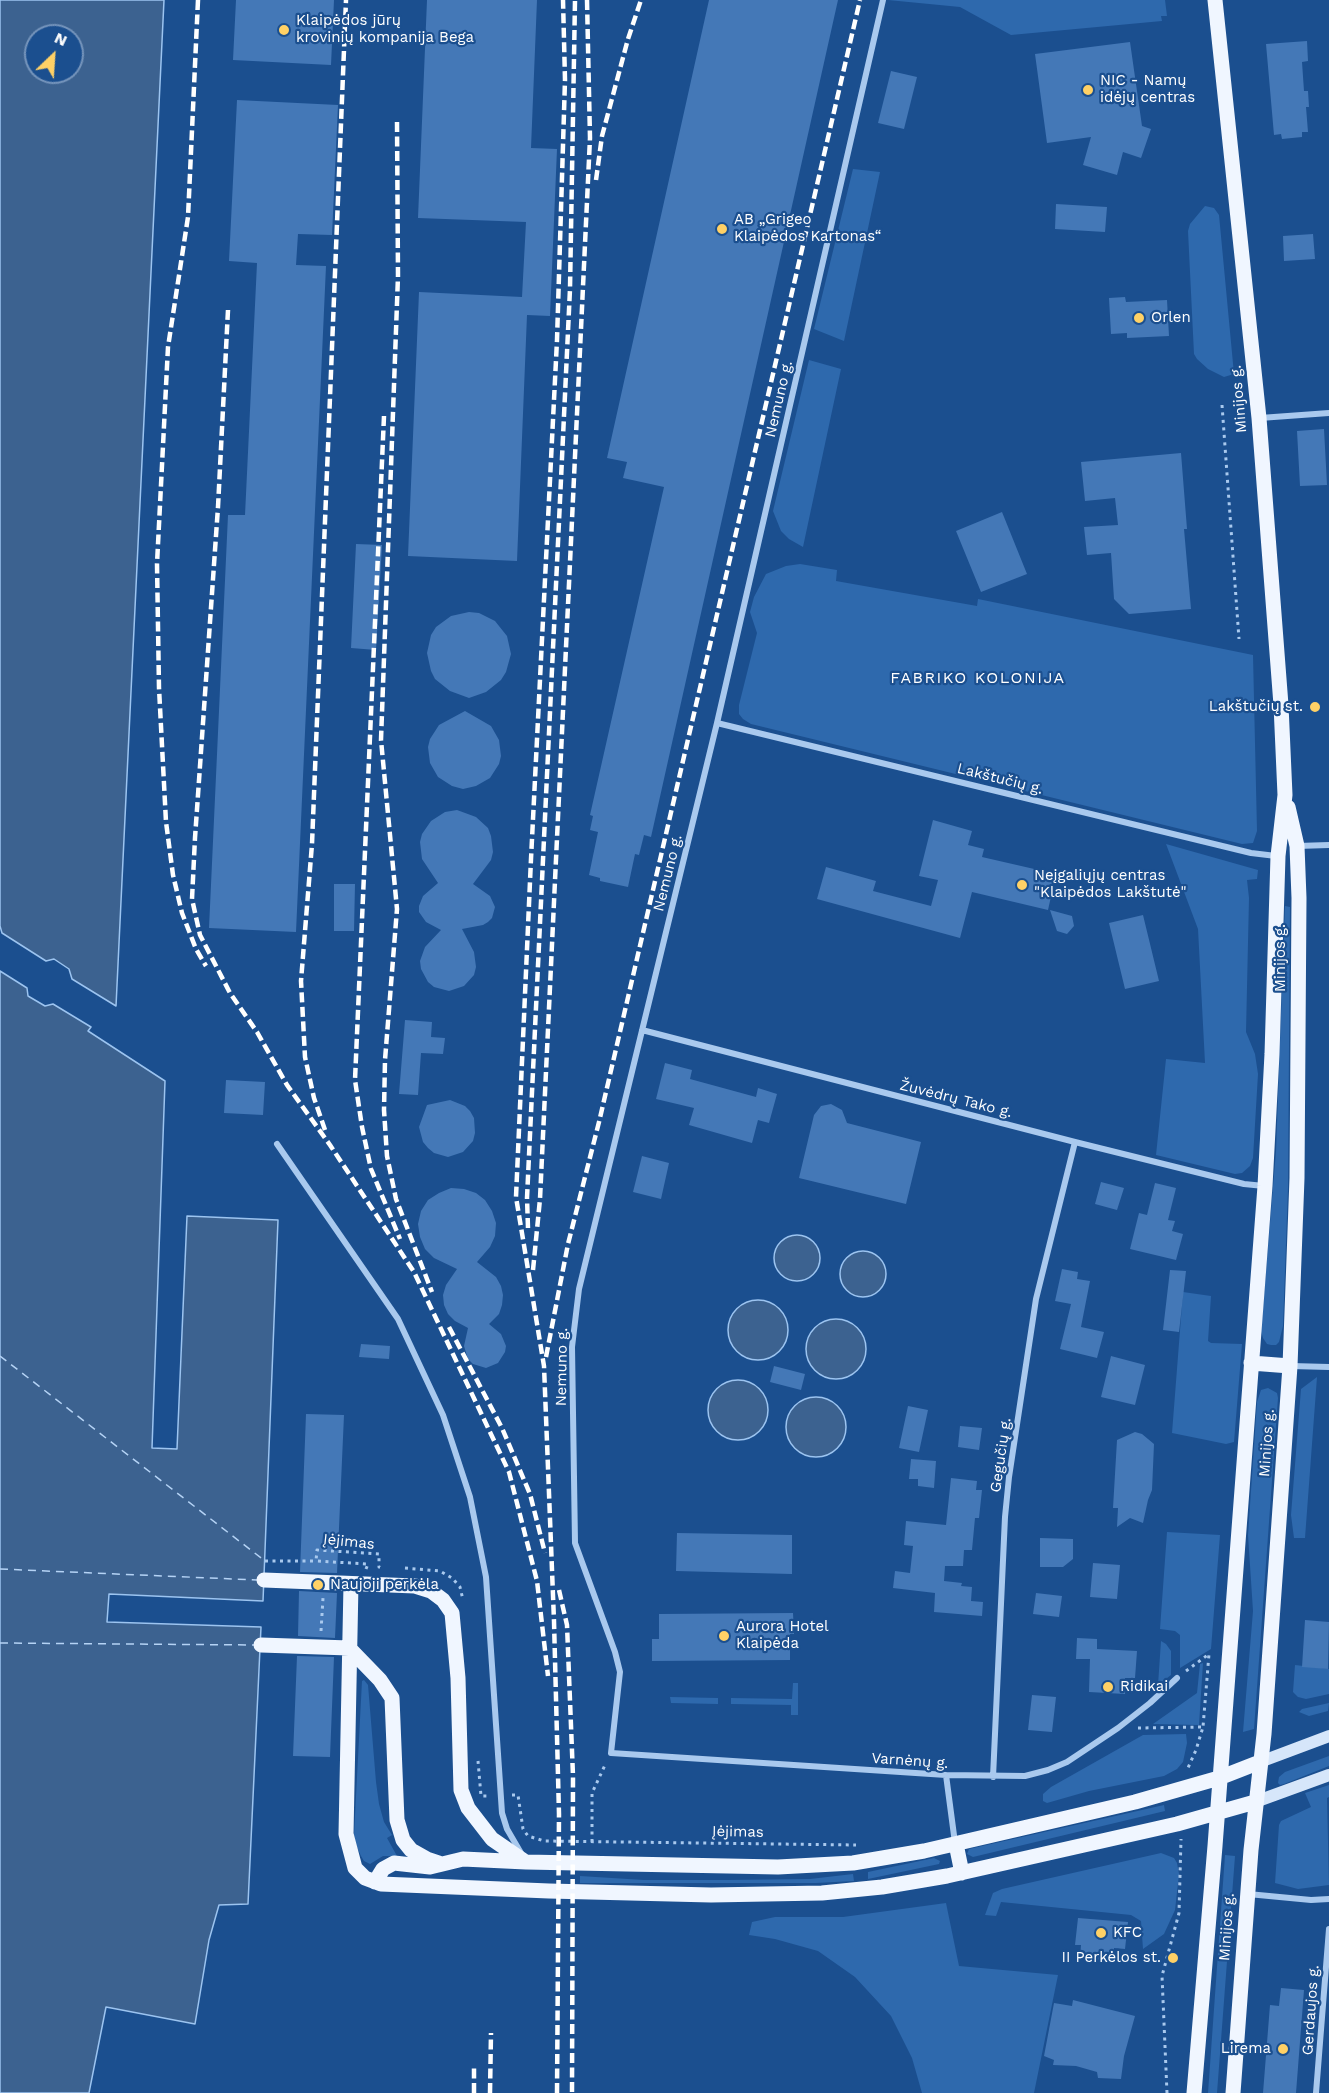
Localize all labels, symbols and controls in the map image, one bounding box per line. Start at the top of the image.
place label: Klaipėdos jūrų krovinių kompanija Bega [296,12,474,47]
marker: Klaipėdos jūrų krovinių kompanija Bega [277,23,291,37]
north arrow [24,24,84,84]
text: N [52,28,70,50]
place label: NIC - Namų idėjų centras [1100,72,1195,107]
marker: NIC - Namų idėjų centras [1081,83,1095,97]
place label: AB „Grigeo Klaipėdos Kartonas“ [734,211,881,246]
marker: AB „Grigeo Klaipėdos Kartonas“ [715,222,729,236]
place label: Orlen [1151,309,1191,327]
marker: Orlen [1132,311,1146,325]
street label: Nemuno g. [761,359,797,439]
street label: Minijos g. [1227,364,1251,434]
district label: FABRIKO KOLONIJA [890,668,1066,688]
place label: Lakštučių st. [1209,698,1303,716]
marker: Lakštučių st. [1308,700,1322,714]
street label: Lakštučių g. [955,760,1045,798]
street label: Nemuno g. [650,833,686,913]
place label: Neįgaliųjų centras "Klaipėdos Lakštutė" [1034,867,1186,902]
marker: Neįgaliųjų centras "Klaipėdos Lakštutė" [1015,878,1029,892]
street label: Minijos g. [1272,924,1290,992]
street label: Žuvėdrų Tako g. [898,1076,1014,1122]
street label: Nemuno g. [552,1328,572,1406]
street label: Minijos g. [1256,1408,1278,1478]
street label: Gegučių g. [987,1416,1015,1494]
street label: Įėjimas [322,1530,376,1554]
place label: Naujoji perkėla [330,1576,439,1594]
marker: Naujoji perkėla [311,1578,325,1592]
place label: Aurora Hotel Klaipėda [736,1618,829,1653]
marker: Aurora Hotel Klaipėda [717,1629,731,1643]
place label: Ridikai [1120,1678,1168,1696]
marker: Ridikai [1101,1680,1115,1694]
street label: Varnėnų g. [871,1749,949,1773]
street label: Įėjimas [712,1823,764,1841]
street label: Minijos g. [1216,1892,1238,1962]
place label: KFC [1113,1924,1142,1942]
marker: KFC [1094,1926,1108,1940]
place label: II Perkėlos st. [1062,1949,1161,1967]
marker: II Perkėlos st. [1166,1951,1180,1965]
street label: Gerdaujos g. [1299,1964,1323,2056]
place label: Lirema [1221,2040,1271,2058]
marker: Lirema [1276,2042,1290,2056]

